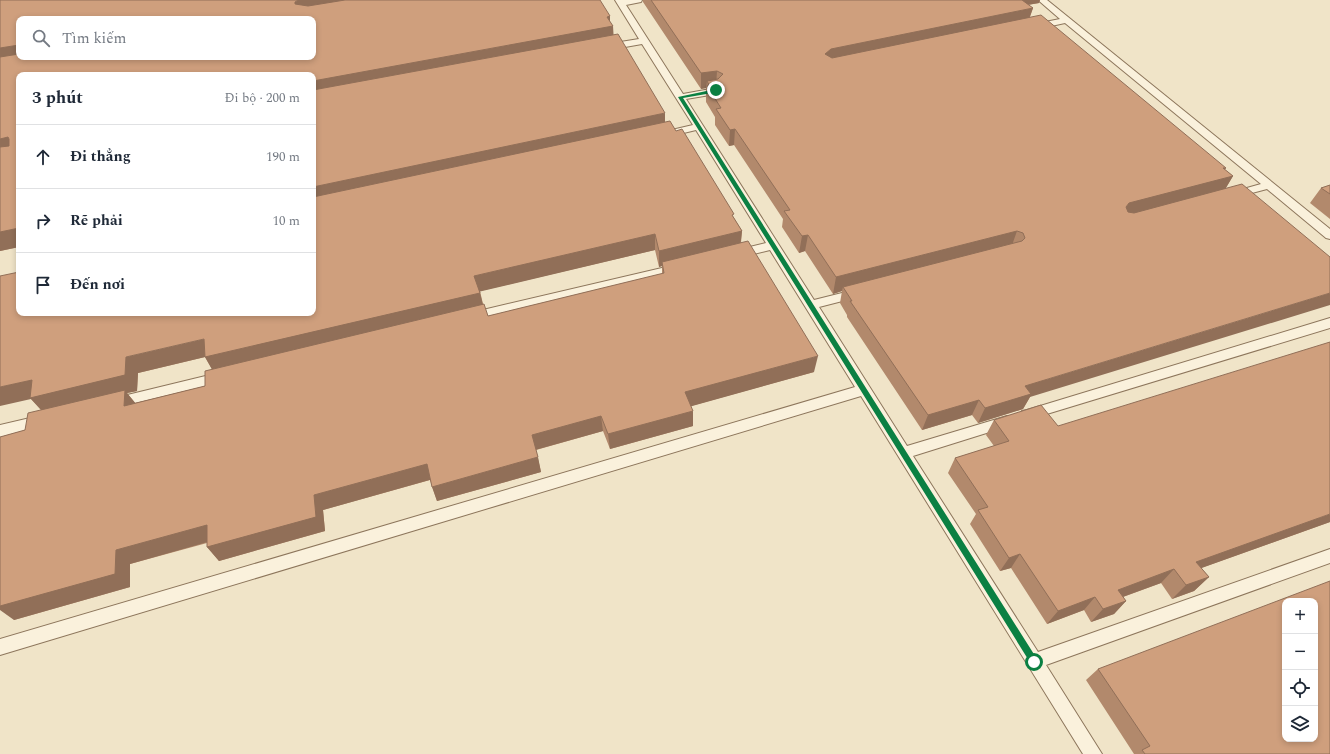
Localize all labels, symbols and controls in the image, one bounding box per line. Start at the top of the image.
search box [16,16,316,60]
icon: search [30,27,52,49]
text: Tìm kiếm [62,27,126,50]
route end [707,81,725,99]
text: 3 phút [32,85,83,111]
text: Đi bộ · 200 m [225,88,300,108]
text: Đi thẳng [70,145,131,168]
icon: ahead [32,146,54,168]
text: 190 m [266,147,300,167]
text: Rẽ phải [70,209,123,232]
icon: right [32,210,54,232]
text: 10 m [273,211,300,231]
text: Đến nơi [70,273,125,296]
icon: arrive [32,274,54,296]
map controls [1282,598,1318,742]
button: + [1282,598,1318,634]
button: − [1282,634,1318,670]
route start [1025,653,1043,671]
button: locate [1282,670,1318,706]
button: layers [1282,706,1318,742]

